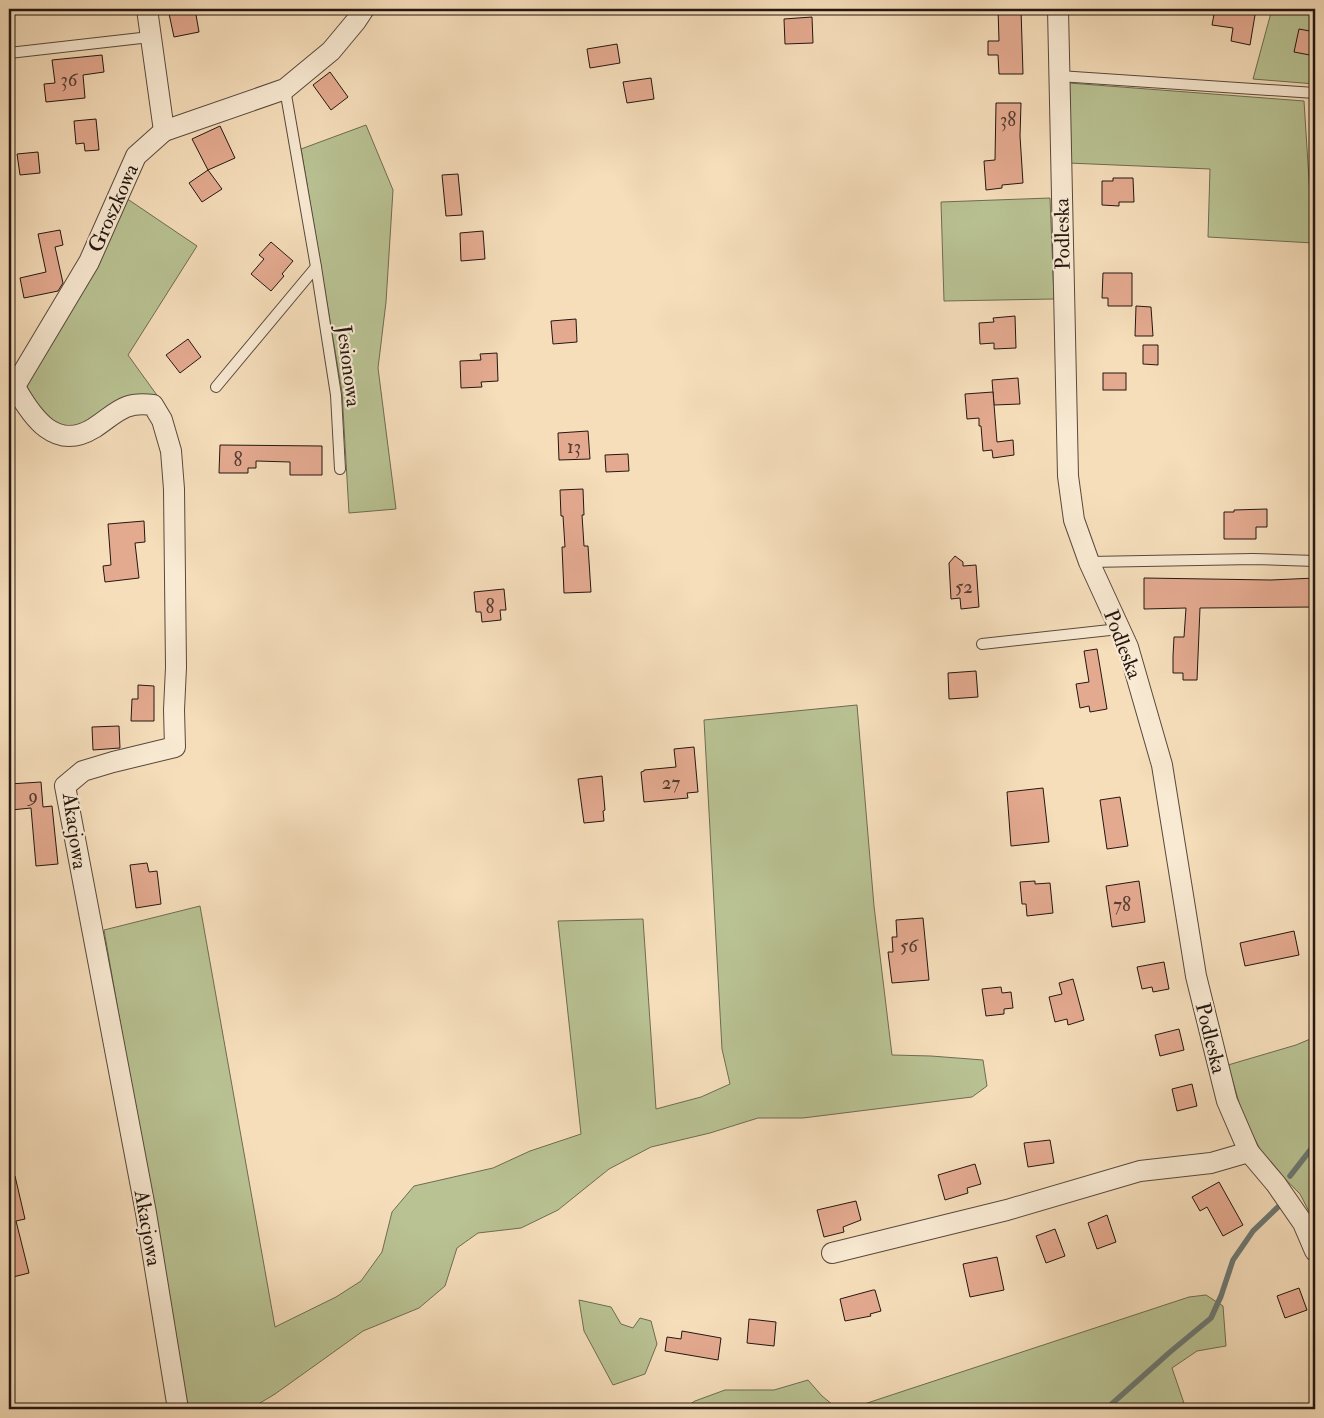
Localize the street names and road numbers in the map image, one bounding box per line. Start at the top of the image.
street label: Groszkowa [82,159,145,257]
street label: Podleska [1048,197,1077,270]
street label: Jesionowa [330,323,367,409]
street label: Podleska [1097,606,1148,683]
street label: Akacjowa [56,790,93,871]
street label: Podleska [1189,1000,1232,1077]
street label: Akacjowa [127,1187,168,1269]

